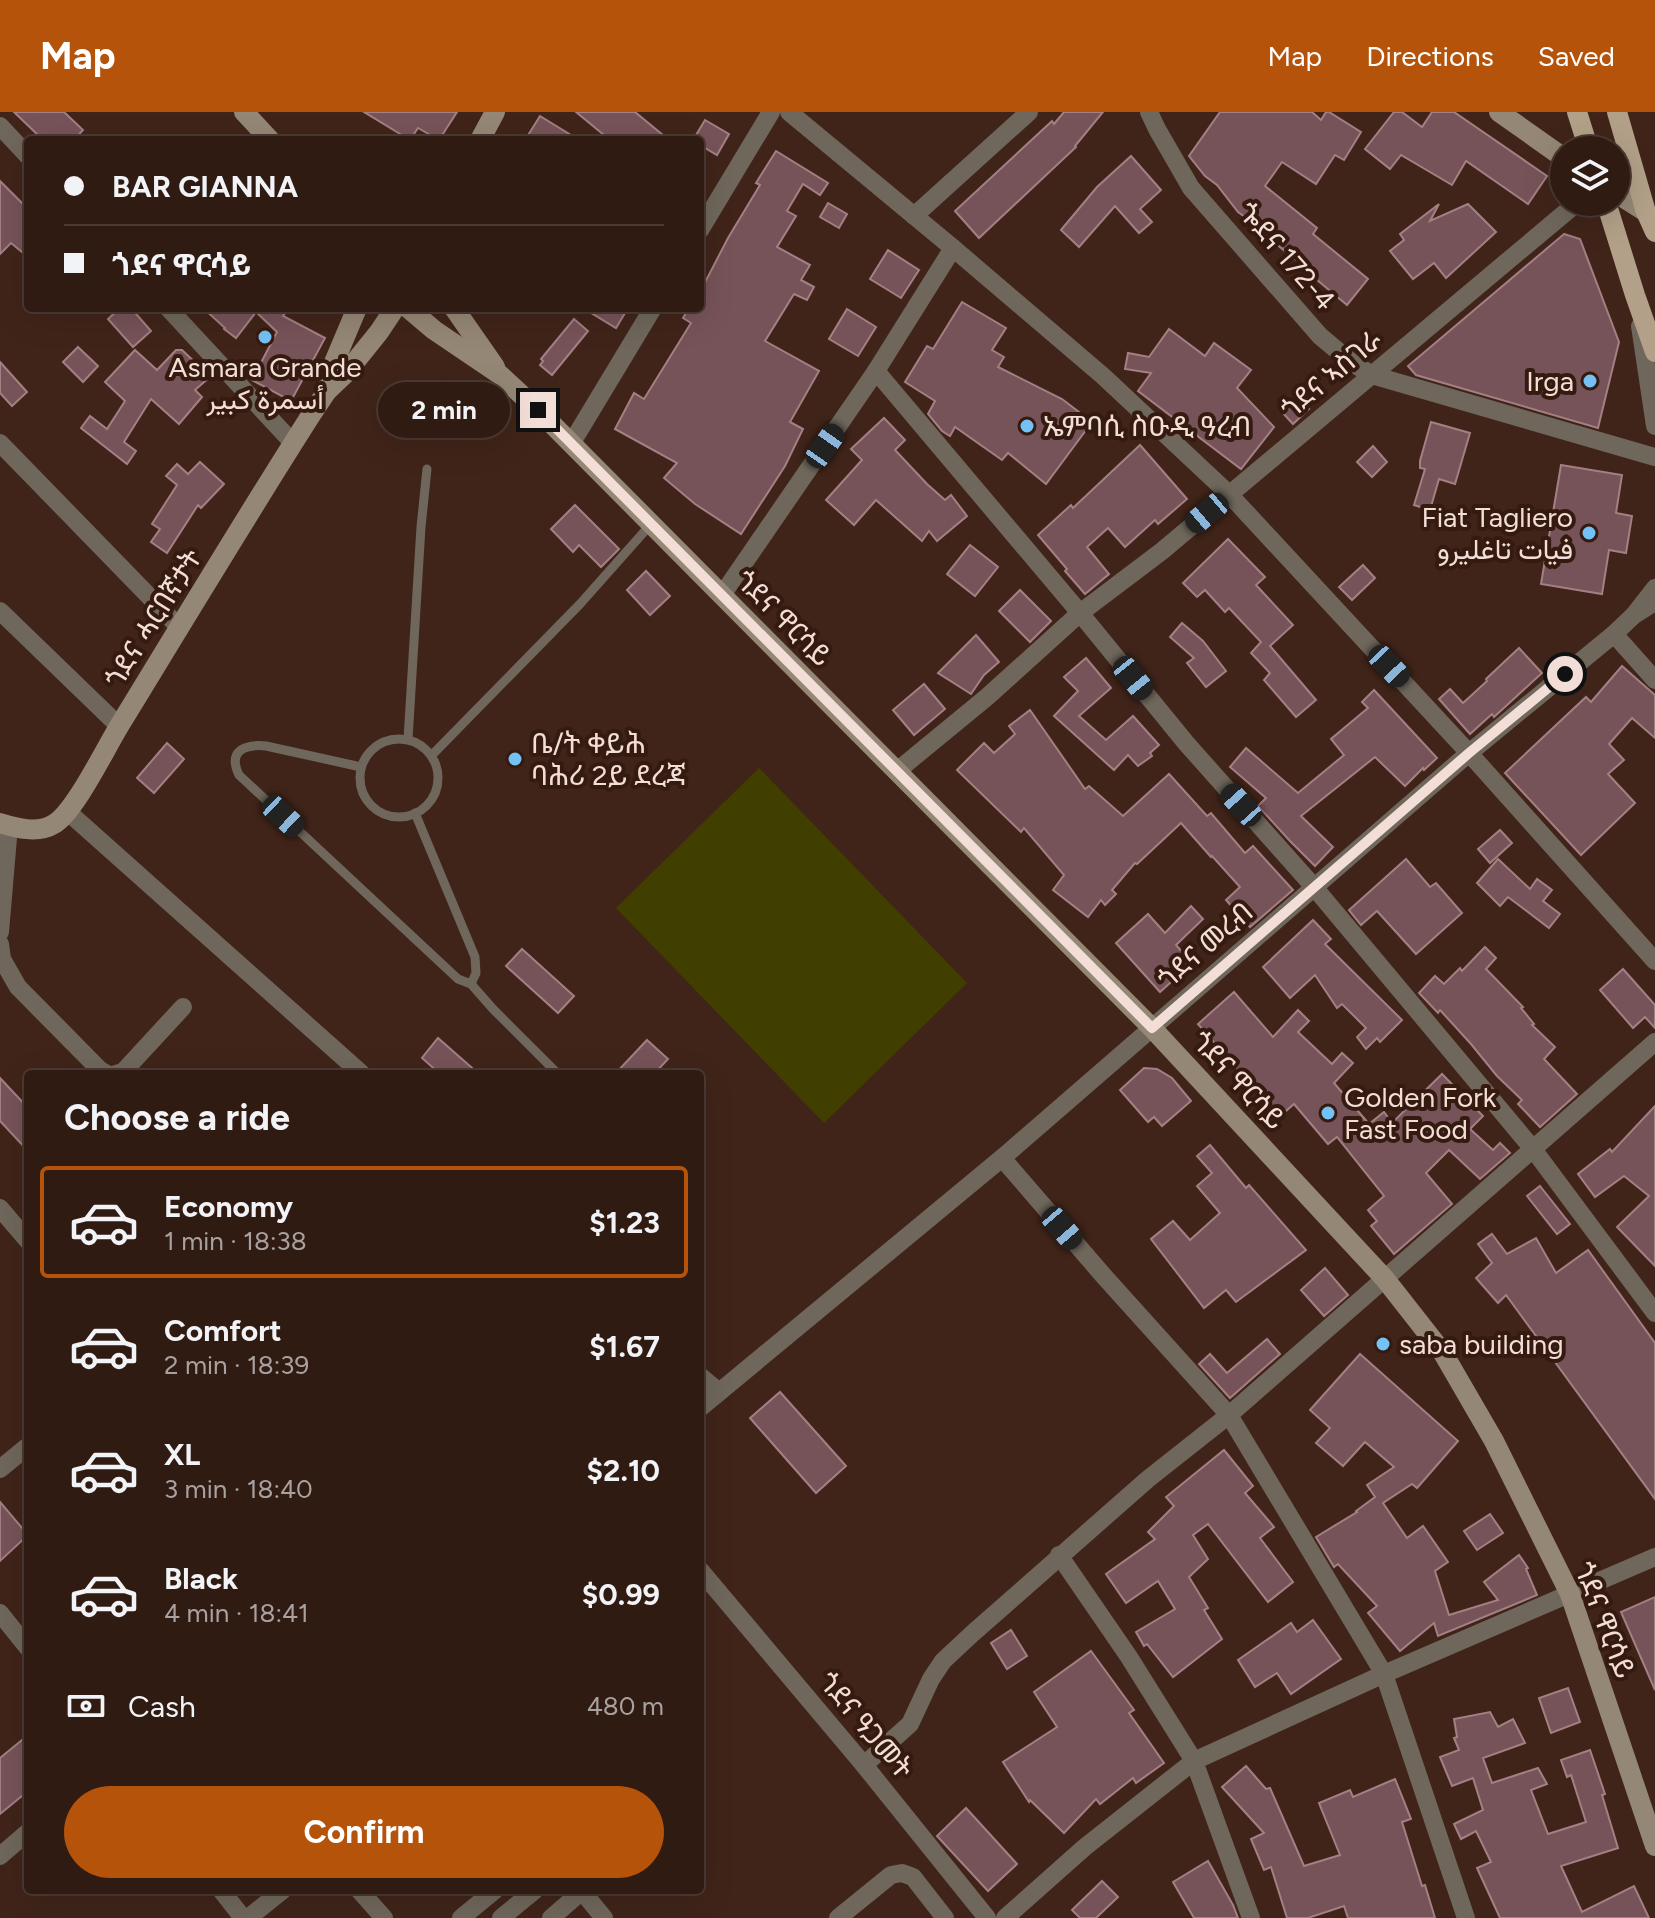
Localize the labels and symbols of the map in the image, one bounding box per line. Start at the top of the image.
street label: ጐደና 172-4 [1231,195,1343,317]
street label: ጎደና ኣስገራ [1274,322,1388,426]
marker: Asmara Grande أسمرة كبير [256,328,274,346]
place label: Asmara Grande أسمرة كبير [168,350,362,417]
place label: Irga [1526,364,1574,398]
marker: Irga [1581,372,1599,390]
callout: 2 min [378,382,510,438]
route end [520,392,556,428]
place label: ኤምባሲ ስዑዲ ዓረብ [1043,409,1251,443]
marker: ኤምባሲ ስዑዲ ዓረብ [1018,417,1036,435]
car [801,419,849,473]
car [1181,488,1233,538]
place label: Fiat Tagliero فيات تاغليرو [1421,500,1573,567]
marker: Fiat Tagliero فيات تاغليرو [1580,524,1598,542]
street label: ጎደና ሓርበኛታት [97,542,209,693]
street label: ጎደና ዋርሳይ [729,563,839,673]
car [1364,640,1414,692]
car [1109,652,1157,704]
route start [1547,656,1583,692]
place label: ቤ/ት ቀይሕ ባሕሪ 2ይ ደረጃ [531,726,686,792]
marker: ቤ/ት ቀይሕ ባሕሪ 2ይ ደረጃ [506,750,524,768]
car [1216,779,1266,831]
car [257,791,309,841]
street label: ጎደና መረብ [1151,895,1259,995]
street label: ጎደና ዋርሳይ [1185,1024,1293,1136]
place label: Golden Fork Fast Food [1344,1080,1497,1146]
marker: Golden Fork Fast Food [1319,1104,1337,1122]
car [1037,1202,1087,1254]
place label: saba building [1399,1327,1564,1361]
marker: saba building [1374,1335,1392,1353]
street label: ጎደና ዋርሳይ [1567,1557,1643,1683]
street label: ጎደና ዓጋመት [812,1665,920,1785]

